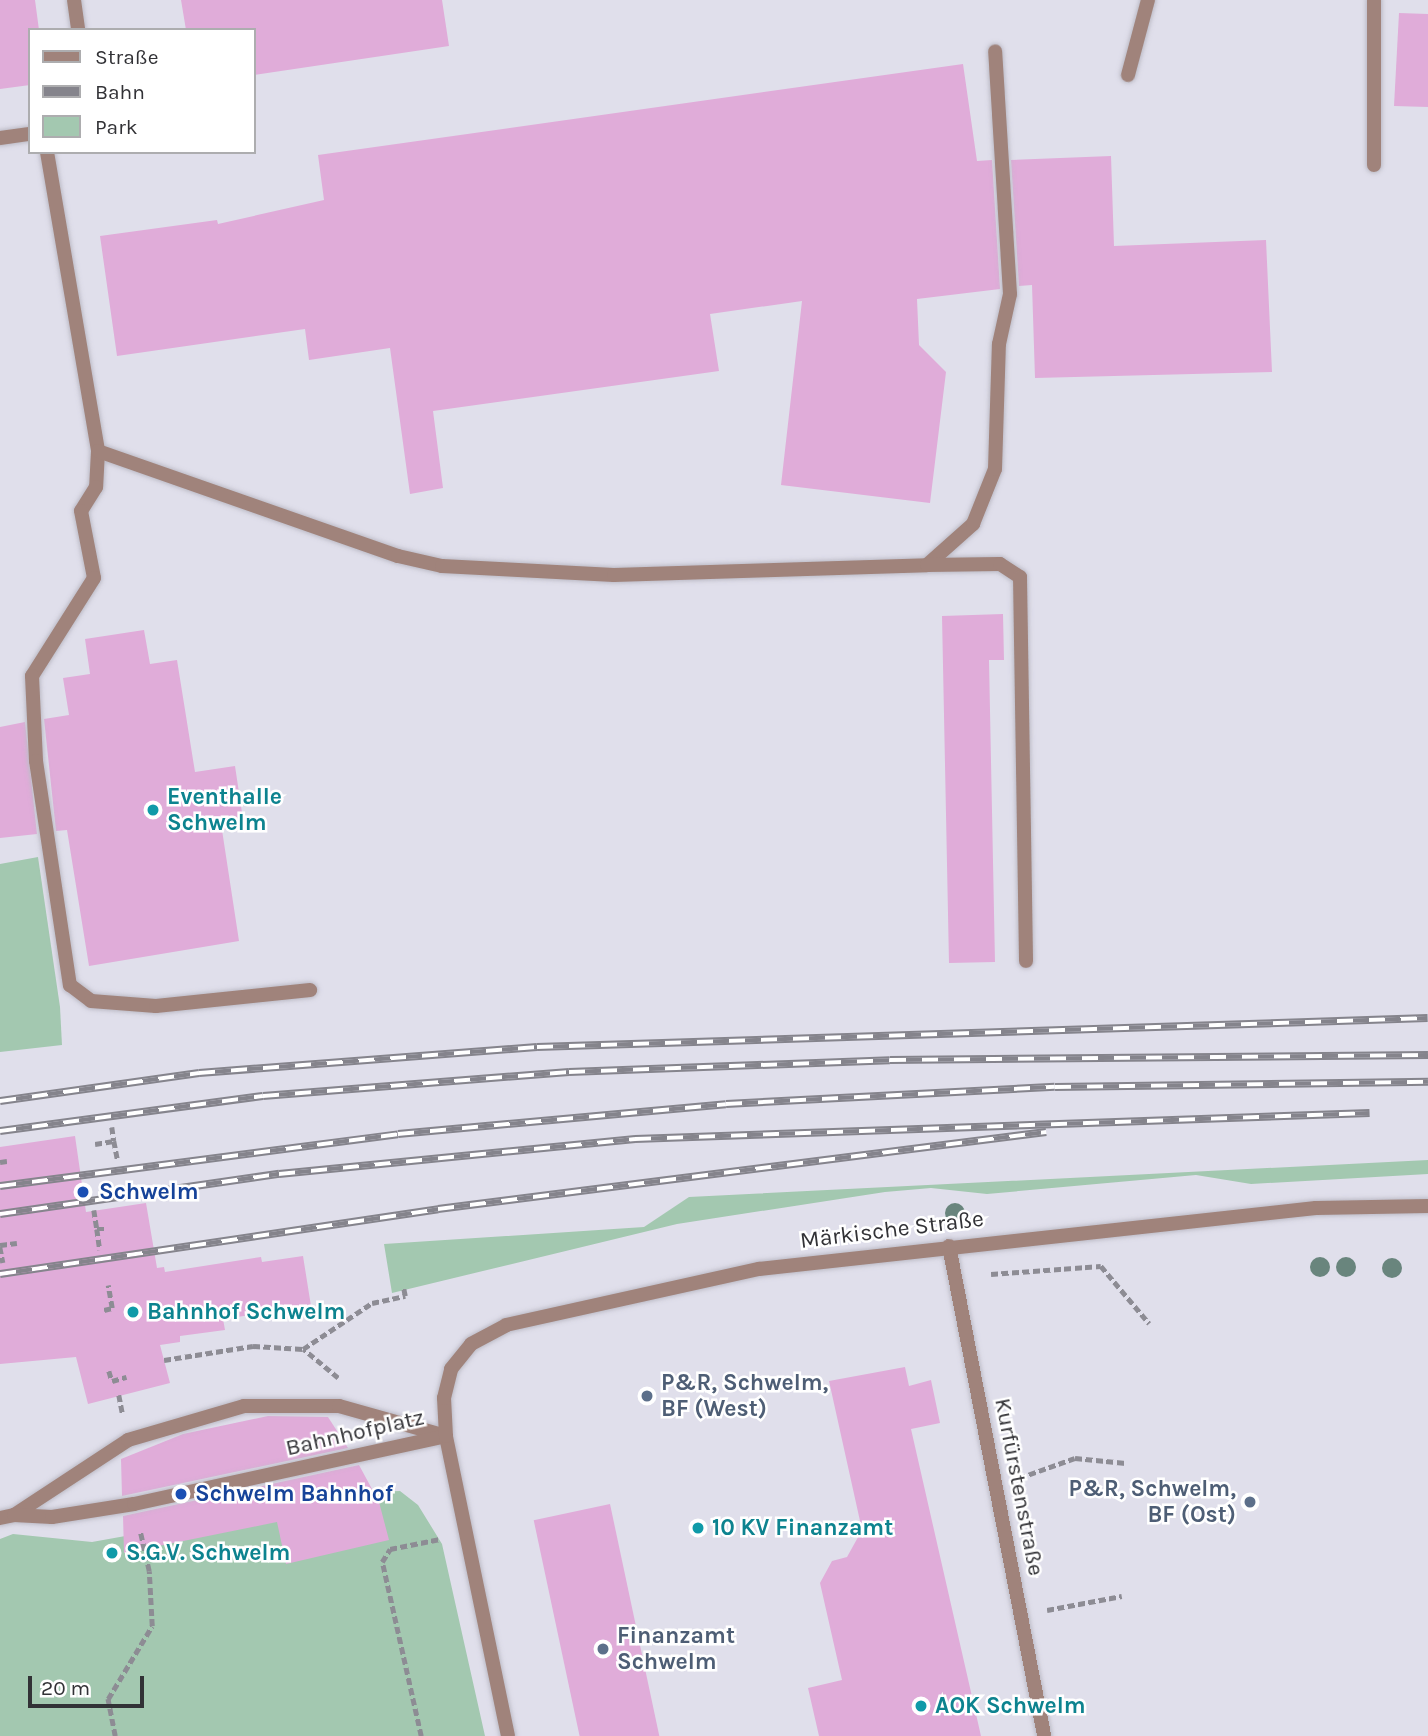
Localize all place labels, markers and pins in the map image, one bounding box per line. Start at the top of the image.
place label: Eventhalle Schwelm [167,783,282,837]
marker: Eventhalle Schwelm [145,802,161,818]
place label: Schwelm [99,1178,199,1206]
marker: Schwelm [73,1182,93,1202]
place label: Bahnhof Schwelm [147,1298,345,1326]
marker: Bahnhof Schwelm [125,1304,141,1320]
place label: P&R, Schwelm, BF (West) [661,1369,828,1423]
marker: P&R, Schwelm, BF (West) [639,1388,655,1404]
place label: P&R, Schwelm, BF (Ost) [1069,1475,1236,1529]
place label: Schwelm Bahnhof [195,1480,393,1508]
marker: Schwelm Bahnhof [173,1486,189,1502]
marker: P&R, Schwelm, BF (Ost) [1242,1494,1258,1510]
place label: 10 KV Finanzamt [712,1514,893,1542]
marker: 10 KV Finanzamt [690,1520,706,1536]
place label: S.G.V. Schwelm [126,1539,290,1567]
marker: S.G.V. Schwelm [104,1545,120,1561]
place label: Finanzamt Schwelm [617,1622,735,1676]
marker: Finanzamt Schwelm [595,1641,611,1657]
place label: AOK Schwelm [935,1692,1086,1720]
marker: AOK Schwelm [913,1698,929,1714]

